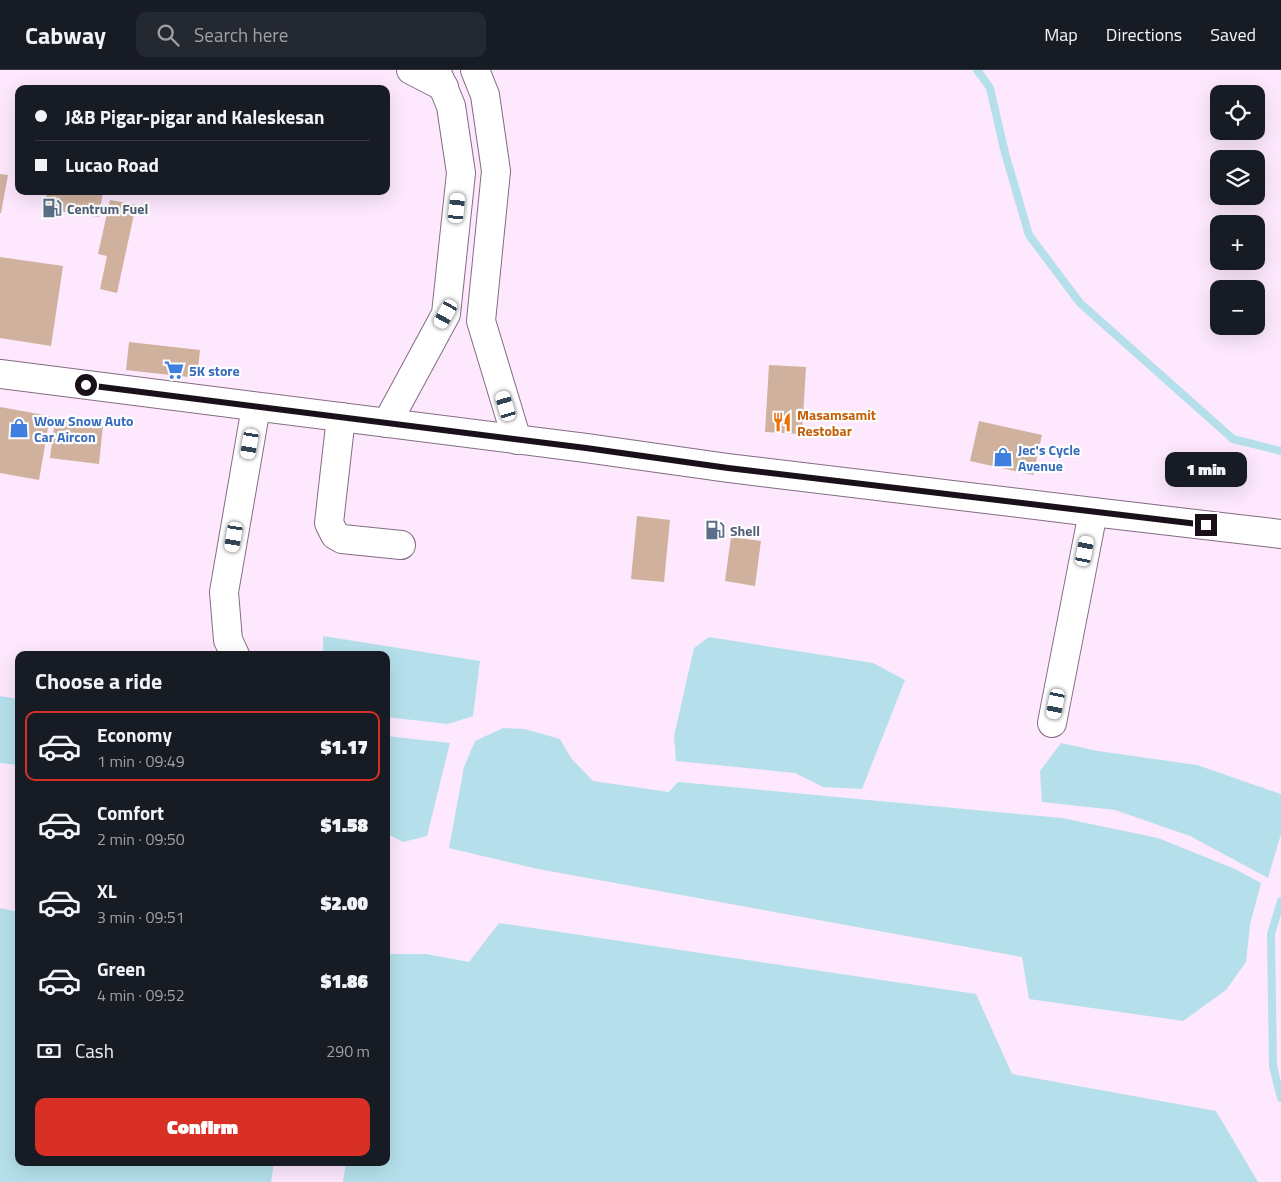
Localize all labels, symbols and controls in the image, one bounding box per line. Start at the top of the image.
search box [136,12,486,57]
text: Cabway [25,17,106,53]
text: Search here [194,20,288,49]
icon: search [154,21,182,49]
text: Map [1044,21,1078,48]
text: Directions [1106,21,1182,48]
text: Saved [1210,21,1256,48]
map controls [1210,85,1265,335]
button: locate [1210,85,1265,140]
text: J&B Pigar-pigar and Kaleskesan [65,102,324,131]
text: Lucao Road [65,150,159,179]
button: layers [1210,150,1265,205]
car [447,192,466,224]
fuel station icon: Centrum Fuel [41,197,63,219]
place label: Centrum Fuel [67,198,148,219]
button: + [1210,215,1265,270]
button: − [1210,280,1265,335]
car [432,297,459,331]
supermarket icon: 5K store [163,359,185,381]
place label: 5K store [189,360,240,381]
route start [75,374,97,396]
car [494,389,517,423]
place label: Masamsamit Restobar [797,404,876,441]
place label: Wow Snow Auto Car Aircon [34,410,134,447]
restaurant icon: Masamsamit Restobar [771,411,793,433]
shop icon: Wow Snow Auto Car Aircon [8,417,30,439]
car [240,428,259,460]
place label: Jec's Cycle Avenue [1018,439,1080,476]
shop icon: Jec's Cycle Avenue [992,446,1014,468]
callout: 1 min [1165,452,1247,488]
text: 1 min [1186,457,1226,481]
route end [1195,514,1217,536]
fuel station icon: Shell [704,519,726,541]
place label: Shell [730,520,760,541]
car [224,521,243,553]
car [1074,535,1095,567]
text: Choose a ride [35,664,162,698]
car [1045,688,1066,720]
text: Economy [97,720,172,749]
icon: car [37,724,82,769]
text: $1.17 [321,732,368,761]
text: 1 min · 09:49 [97,749,185,773]
text: Comfort [97,798,164,827]
icon: car [37,802,82,847]
text: $1.58 [321,810,368,839]
text: 2 min · 09:50 [97,827,185,851]
text: XL [97,876,117,905]
icon: car [37,880,82,925]
text: $2.00 [321,888,368,917]
text: 3 min · 09:51 [97,905,185,929]
text: Green [97,954,146,983]
icon: car [37,958,82,1003]
text: $1.86 [321,966,368,995]
text: 4 min · 09:52 [97,983,185,1007]
text: Cash [75,1036,114,1065]
icon: cash [35,1037,63,1065]
text: 290 m [326,1039,370,1063]
button: Confirm [35,1098,370,1156]

